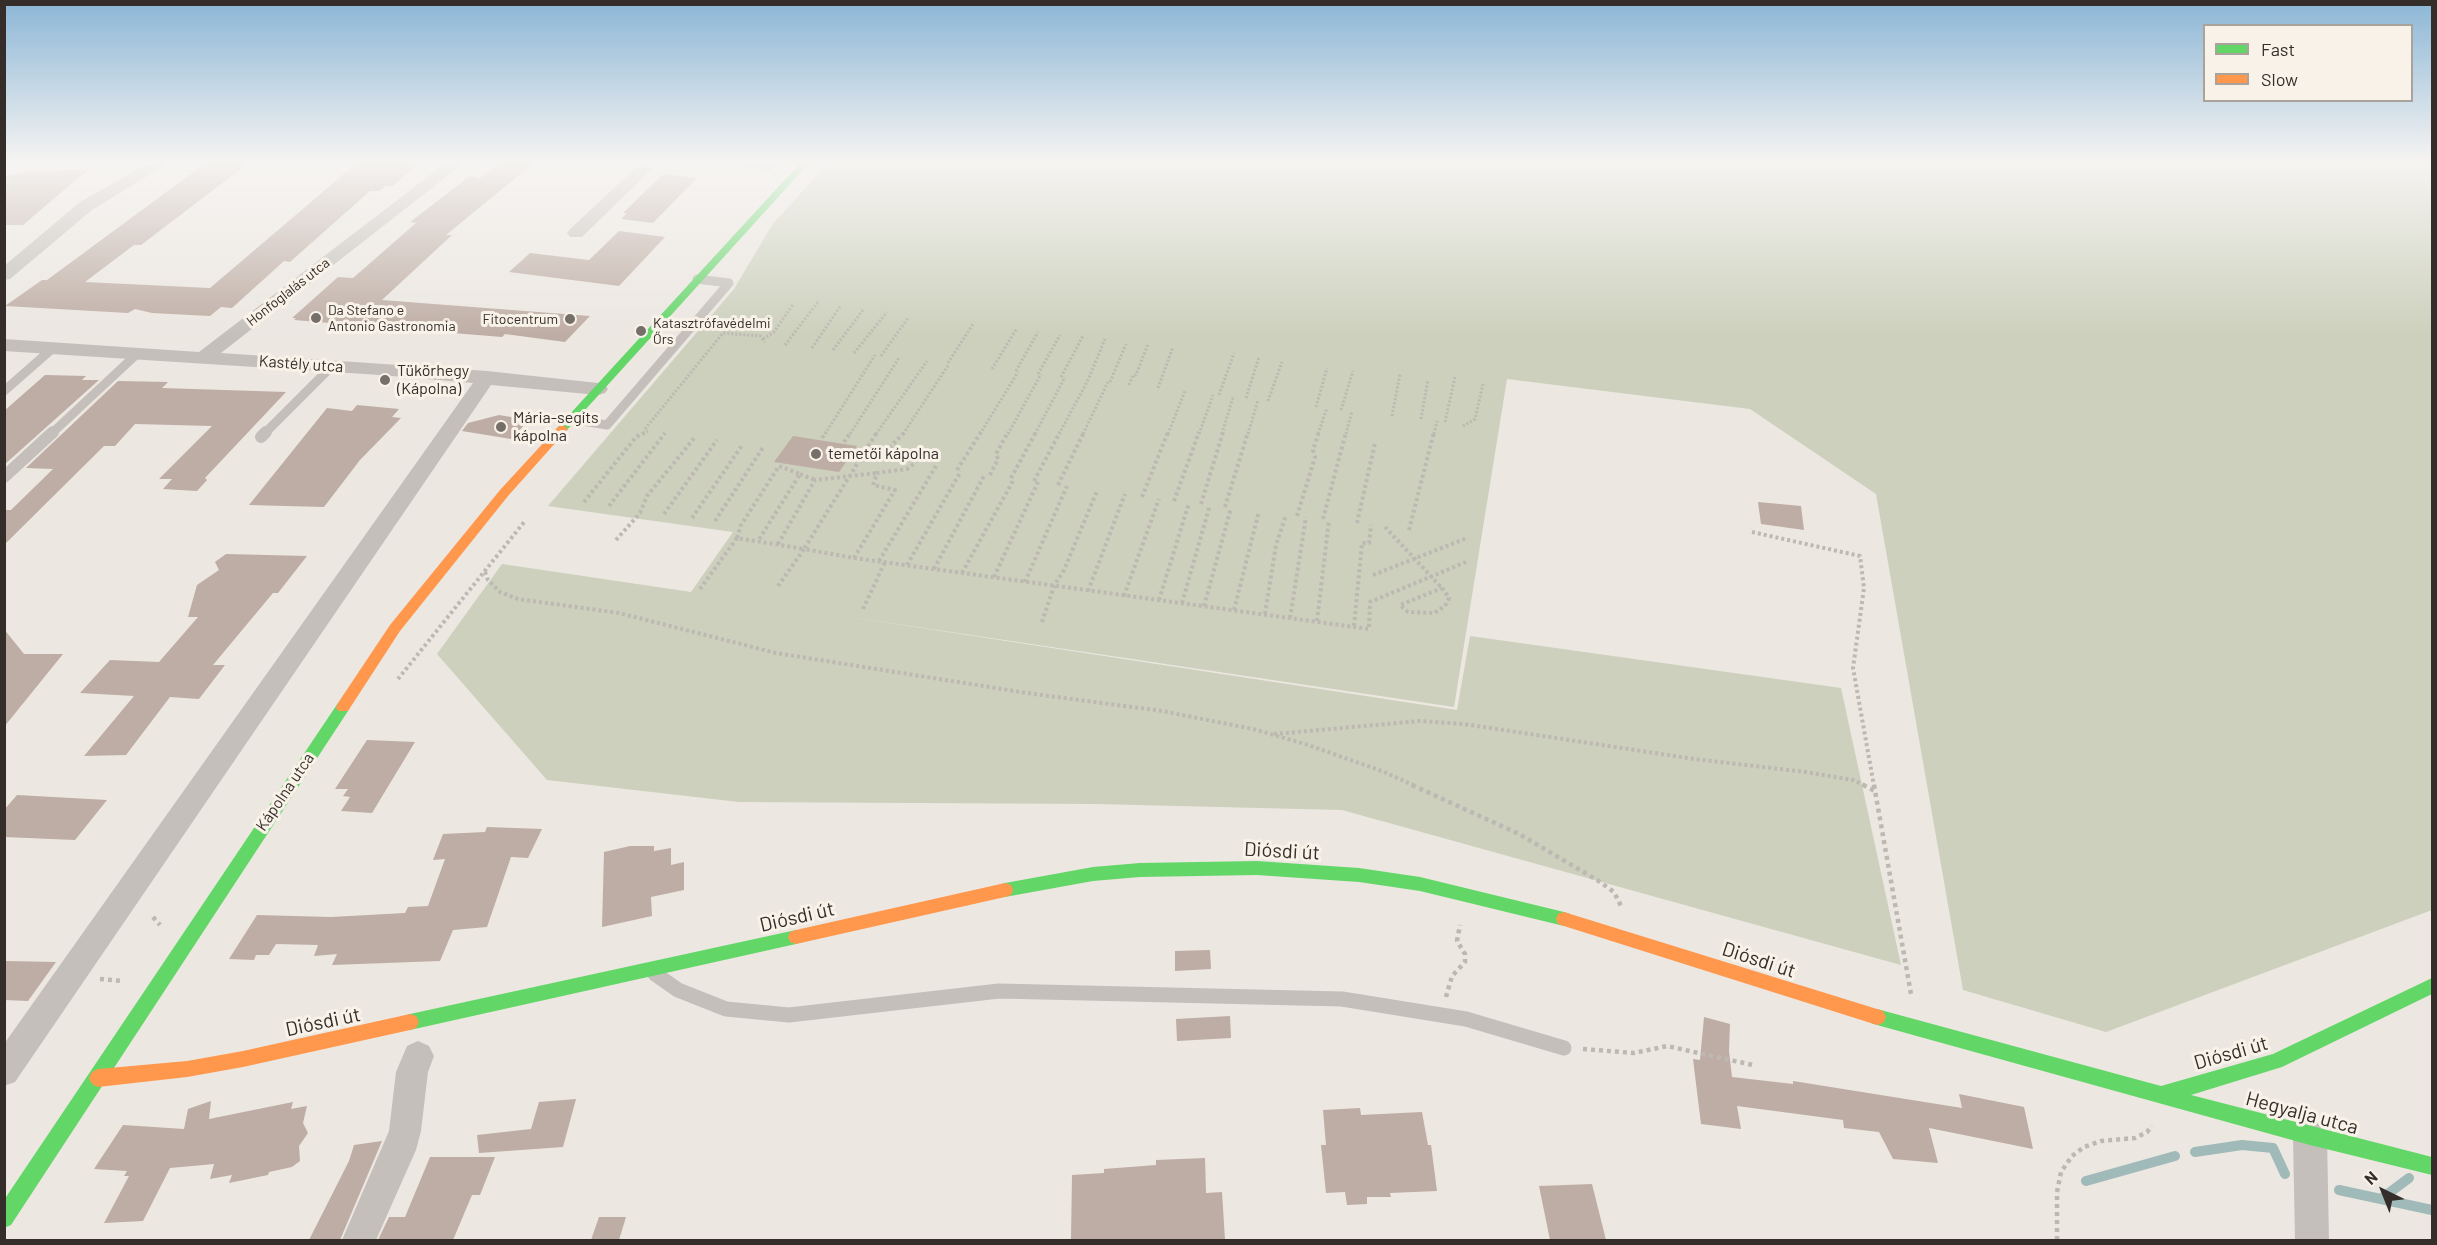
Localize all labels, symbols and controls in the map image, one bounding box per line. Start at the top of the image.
legend [2203,24,2413,102]
text: Fast [2261,38,2295,60]
text: Slow [2261,68,2298,90]
street label: Honfoglalás utca [243,254,333,330]
place label: Da Stefano e Antonio Gastronomia [328,302,456,334]
marker: Da Stefano e Antonio Gastronomia [309,311,323,325]
place label: Fitocentrum [482,311,558,327]
marker: Fitocentrum [563,312,577,326]
place label: Katasztrófavédelmi Őrs [653,315,771,348]
marker: Katasztrófavédelmi Őrs [634,324,648,338]
street label: Kastély utca [258,351,344,377]
place label: Tükörhegy (Kápolna) [397,361,469,399]
marker: Tükörhegy (Kápolna) [378,373,392,387]
place label: Mária-segíts kápolna [513,408,599,446]
marker: Mária-segíts kápolna [494,420,508,434]
place label: temetői kápolna [828,444,939,464]
marker: temetői kápolna [809,447,823,461]
street label: Kápolna utca [252,749,318,835]
street label: Diósdi út [1243,837,1321,865]
street label: Diósdi út [757,897,837,937]
street label: Diósdi út [1719,937,1799,983]
street label: Diósdi út [283,1002,363,1042]
street label: Diósdi út [2191,1031,2271,1075]
street label: Hegyalja utca [2243,1086,2361,1140]
north arrow [2353,1161,2413,1221]
text: N [2360,1167,2381,1188]

